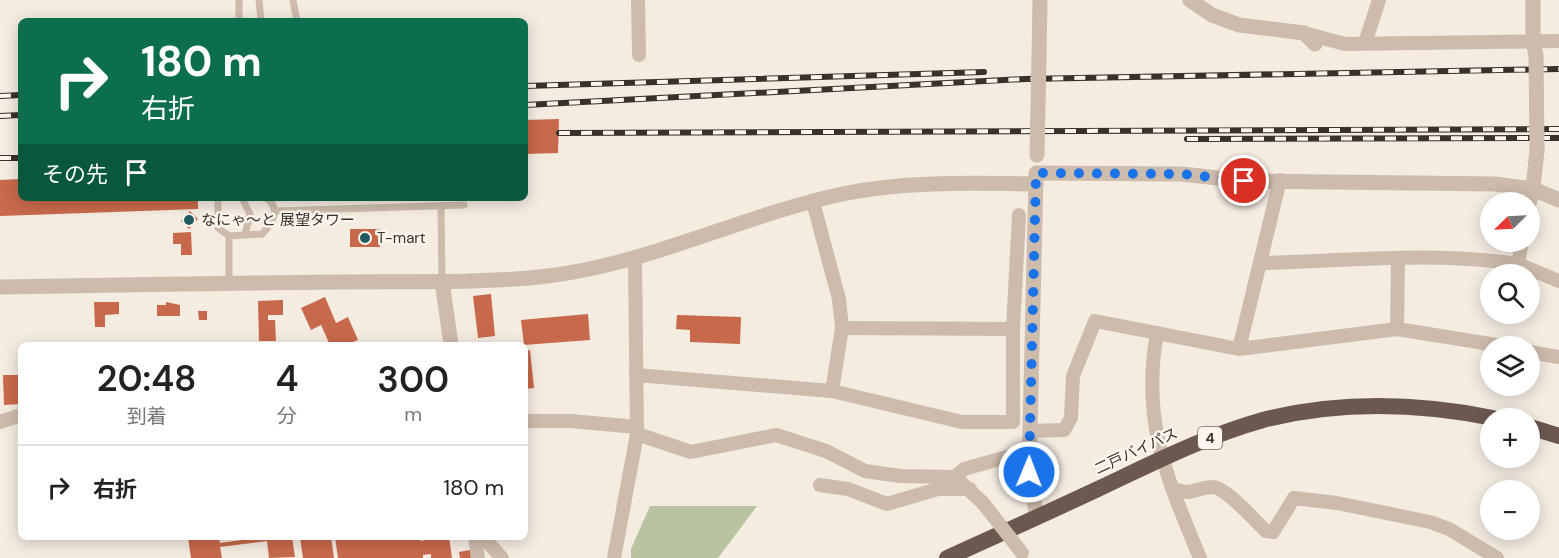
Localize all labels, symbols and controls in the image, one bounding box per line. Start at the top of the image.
text: 180 m [141,34,262,89]
icon: right [42,42,120,120]
text: 右折 [141,91,195,126]
pin [1218,155,1269,206]
icon: arrive [120,156,153,189]
text: その先 [42,160,108,189]
icon: arrive [1227,164,1260,197]
north arrow [1480,192,1540,252]
map controls [1480,192,1540,540]
place label: なにゃ～と 展望タワー [201,210,355,230]
marker: なにゃ～と 展望タワー [182,213,196,227]
place label: T-mart [377,228,426,248]
marker: T-mart [358,231,372,245]
button: search [1480,264,1540,324]
button: layers [1480,336,1540,396]
text: 20:48 [97,355,197,402]
text: 4 [275,355,298,402]
text: 300 [377,356,449,403]
text: m [404,401,422,427]
text: 到着 [127,403,167,429]
text: 分 [277,403,297,429]
button: + [1480,408,1540,468]
street label: 二戸バイパス [1091,423,1181,479]
road number: 4 [1198,427,1222,449]
position arrow [997,440,1061,504]
icon: right [42,471,75,504]
text: 180 m [443,473,504,502]
text: 右折 [93,475,137,504]
button: − [1480,480,1540,540]

